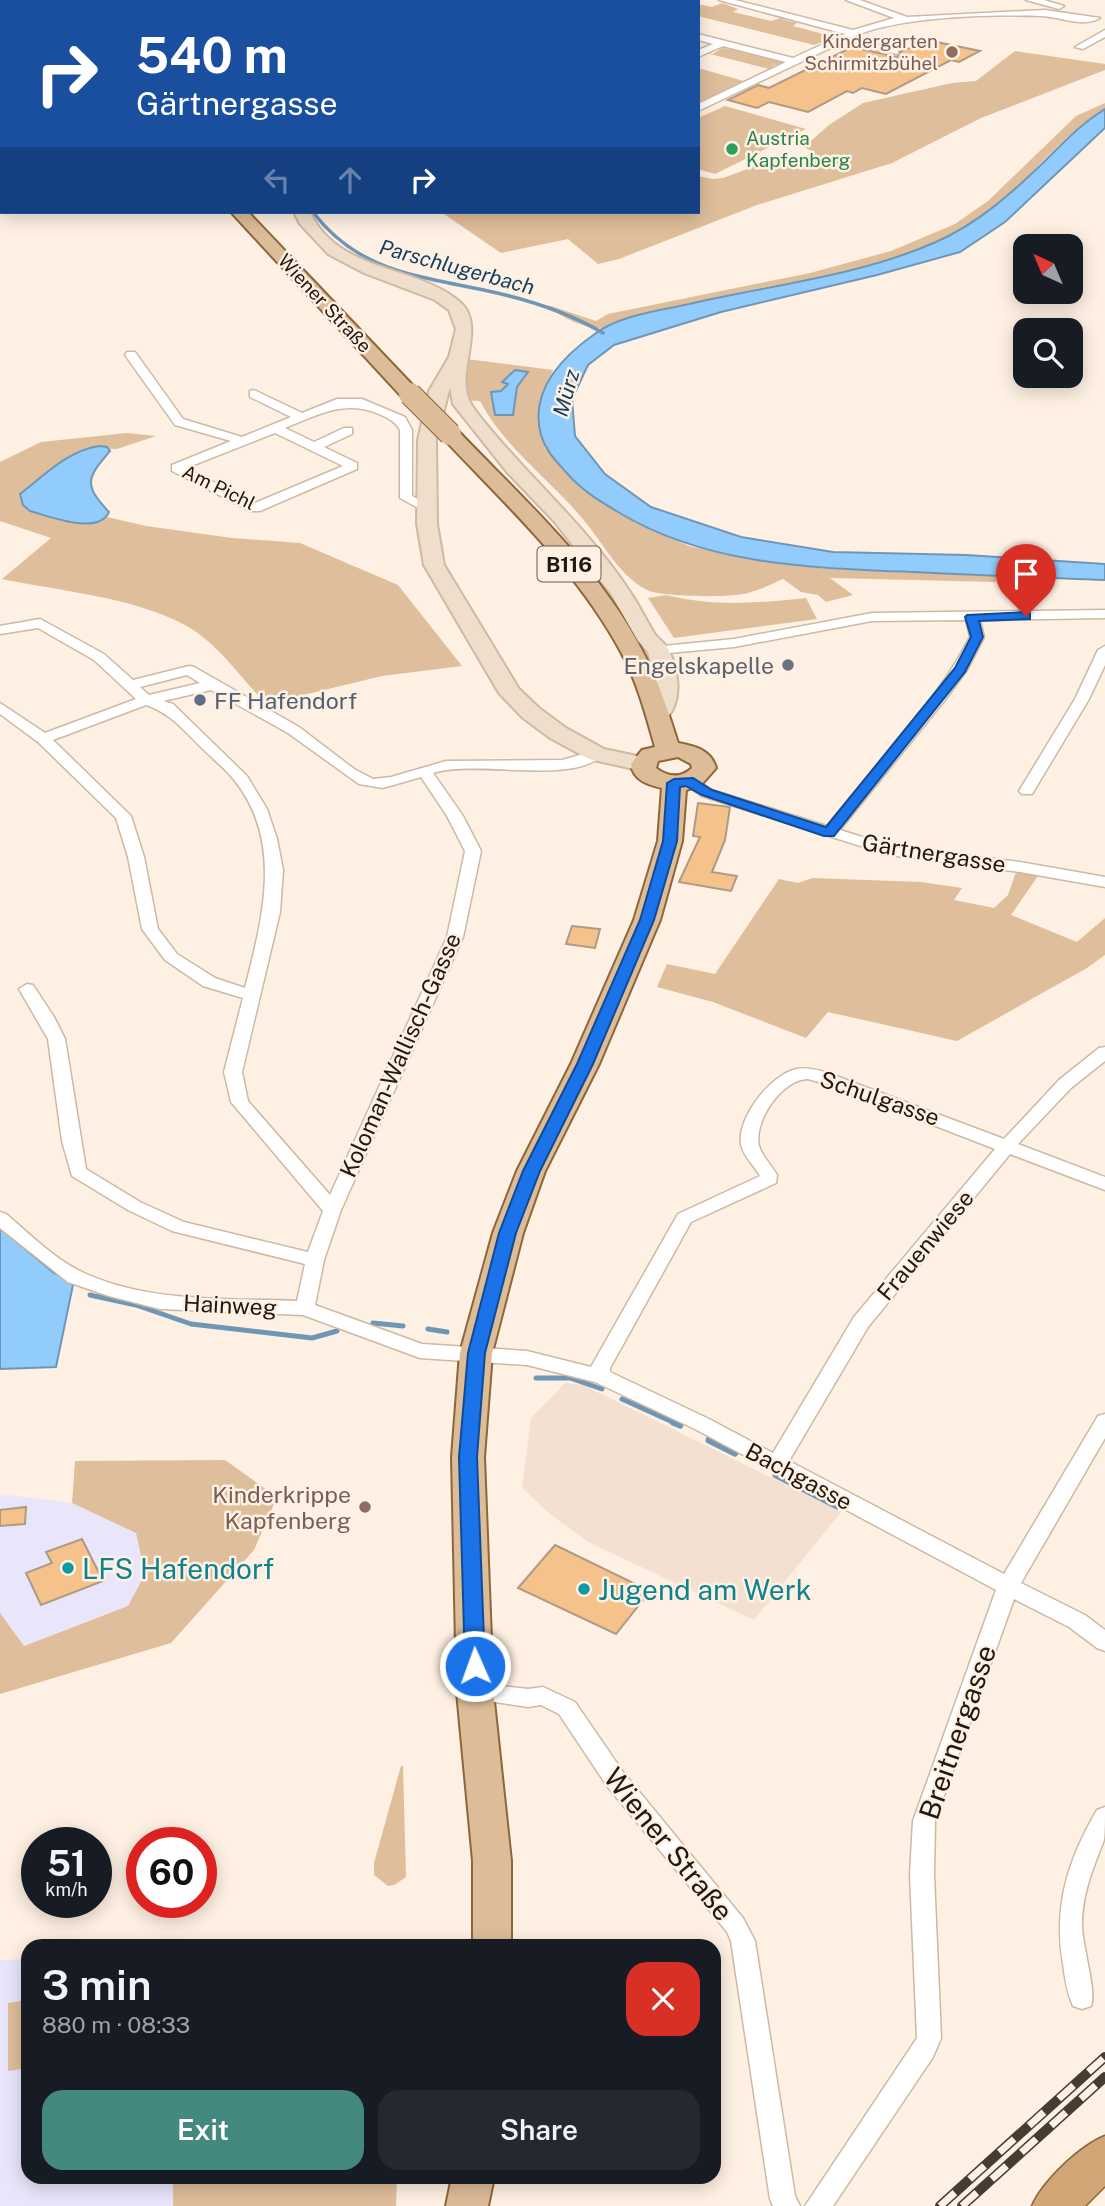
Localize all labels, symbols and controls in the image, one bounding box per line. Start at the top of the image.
text: 540 m [136,26,288,84]
icon: right [21,28,112,119]
place label: Kindergarten Schirmitzbühel [804,30,938,74]
marker: Kindergarten Schirmitzbühel [944,44,960,60]
text: Gärtnergasse [136,85,338,122]
place label: Austria Kapfenberg [746,127,851,171]
marker: Austria Kapfenberg [724,141,740,157]
icon: left [258,161,296,199]
icon: ahead [331,161,369,199]
icon: right [404,161,442,199]
water label: Parschlugerbach [377,234,537,300]
north arrow [1013,234,1083,304]
map controls [1013,234,1083,388]
street label: Wiener Straße [274,249,376,357]
button: search [1013,318,1083,388]
water label: Mürz [547,366,585,419]
street label: Am Pichl [179,460,259,514]
pin [996,544,1056,616]
road number: B116 [538,546,600,582]
icon: arrive [1007,555,1045,593]
place label: Engelskapelle [623,652,774,679]
marker: Engelskapelle [780,657,796,673]
place label: FF Hafendorf [214,687,357,714]
marker: FF Hafendorf [192,692,208,708]
street label: Gärtnergasse [860,828,1008,878]
street label: Koloman-Wallisch-Gasse [334,929,466,1181]
street label: Schulgasse [817,1065,943,1131]
street label: Frauenwiese [871,1184,979,1306]
street label: Hainweg [182,1289,278,1321]
street label: Bachgasse [741,1437,857,1515]
place label: Kinderkrippe Kapfenberg [212,1481,351,1534]
marker: Kinderkrippe Kapfenberg [357,1499,373,1515]
place label: LFS Hafendorf [82,1552,274,1585]
marker: LFS Hafendorf [60,1560,76,1576]
place label: Jugend am Werk [598,1573,811,1606]
marker: Jugend am Werk [576,1581,592,1597]
position arrow [438,1629,512,1703]
street label: Breitnergasse [912,1640,1002,1824]
street label: Wiener Straße [597,1761,741,1927]
speed limit sign: 60 [126,1827,217,1918]
text: 51 [47,1843,86,1884]
text: km/h [45,1879,88,1900]
text: 3 min [42,1960,152,2009]
button: close [626,1962,700,2036]
text: 880 m · 08:33 [42,2011,190,2038]
button: Exit [42,2090,364,2170]
button: Share [378,2090,700,2170]

